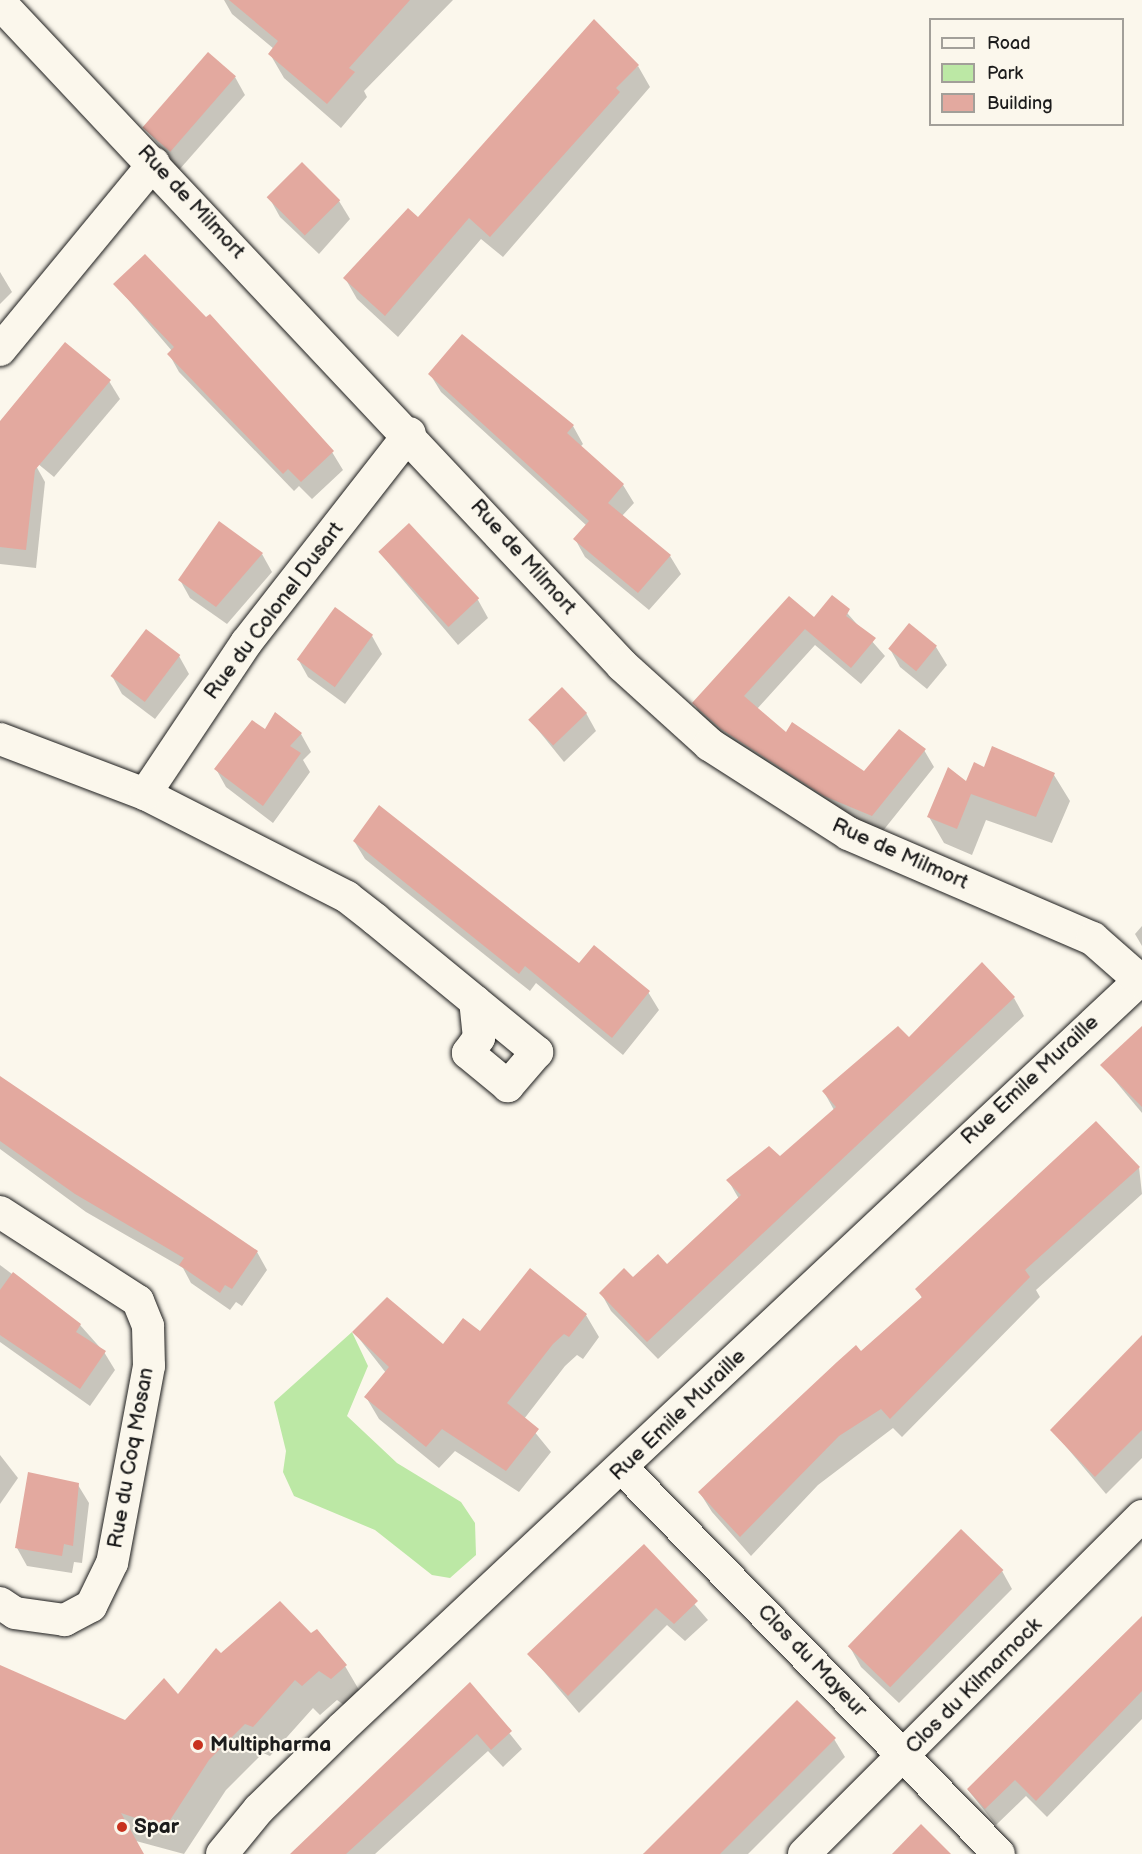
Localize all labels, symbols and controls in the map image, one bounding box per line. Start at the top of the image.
legend [929,18,1124,126]
text: Road [987,33,1031,54]
text: Park [987,63,1023,84]
text: Building [987,93,1053,114]
street label: Rue de Milmort [132,140,250,264]
street label: Rue de Milmort [465,494,581,620]
street label: Rue du Colonel Dusart [199,517,349,705]
street label: Rue de Milmort [828,813,972,895]
street label: Rue Emile Muraille [956,1010,1104,1150]
street label: Rue Emile Muraille [605,1344,751,1486]
street label: Rue du Coq Mosan [103,1366,159,1550]
street label: Clos du Mayeur [752,1599,872,1723]
street label: Clos du Kilmarnock [901,1613,1047,1759]
place label: Multipharma [210,1732,331,1758]
marker: Multipharma [191,1738,205,1752]
place label: Spar [134,1814,179,1840]
marker: Spar [115,1820,129,1834]

